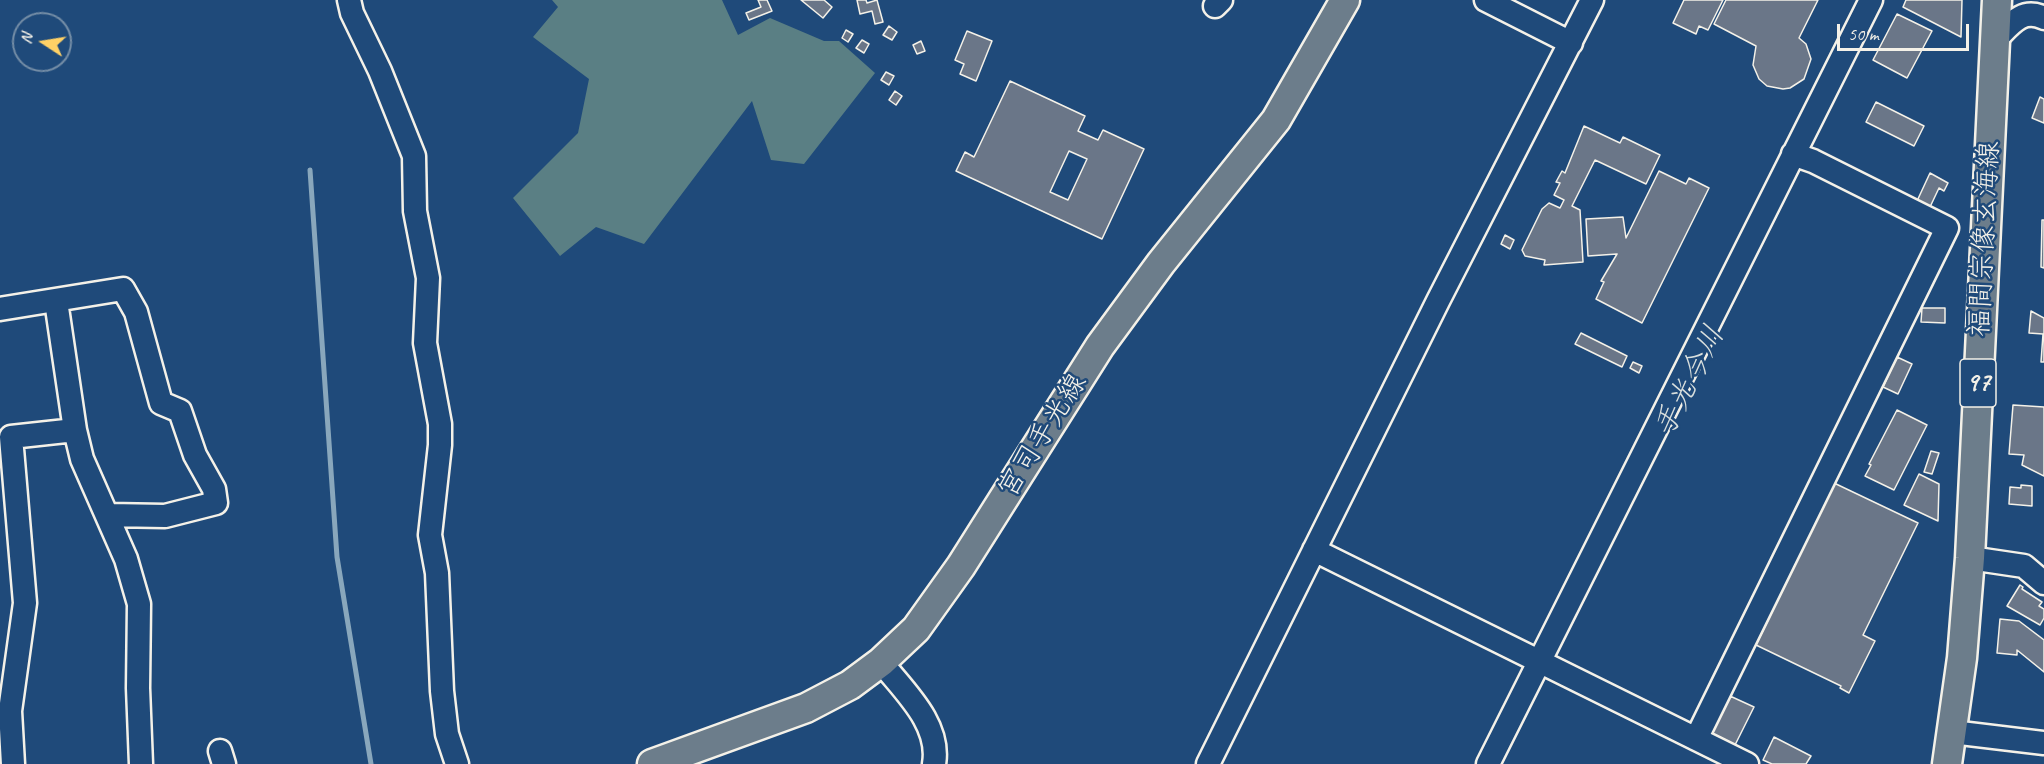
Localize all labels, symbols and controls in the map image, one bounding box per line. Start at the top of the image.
north arrow [12,12,72,72]
scale bar [1840,12,1972,50]
text: 50 m [1848,23,1879,45]
text: N [16,32,37,46]
street label: 福間宗像玄海線 [1963,140,2007,338]
water label: 手光今川 [1647,320,1733,444]
road number: 97 [1960,359,1996,407]
street label: 宮司手光線 [992,368,1094,504]

